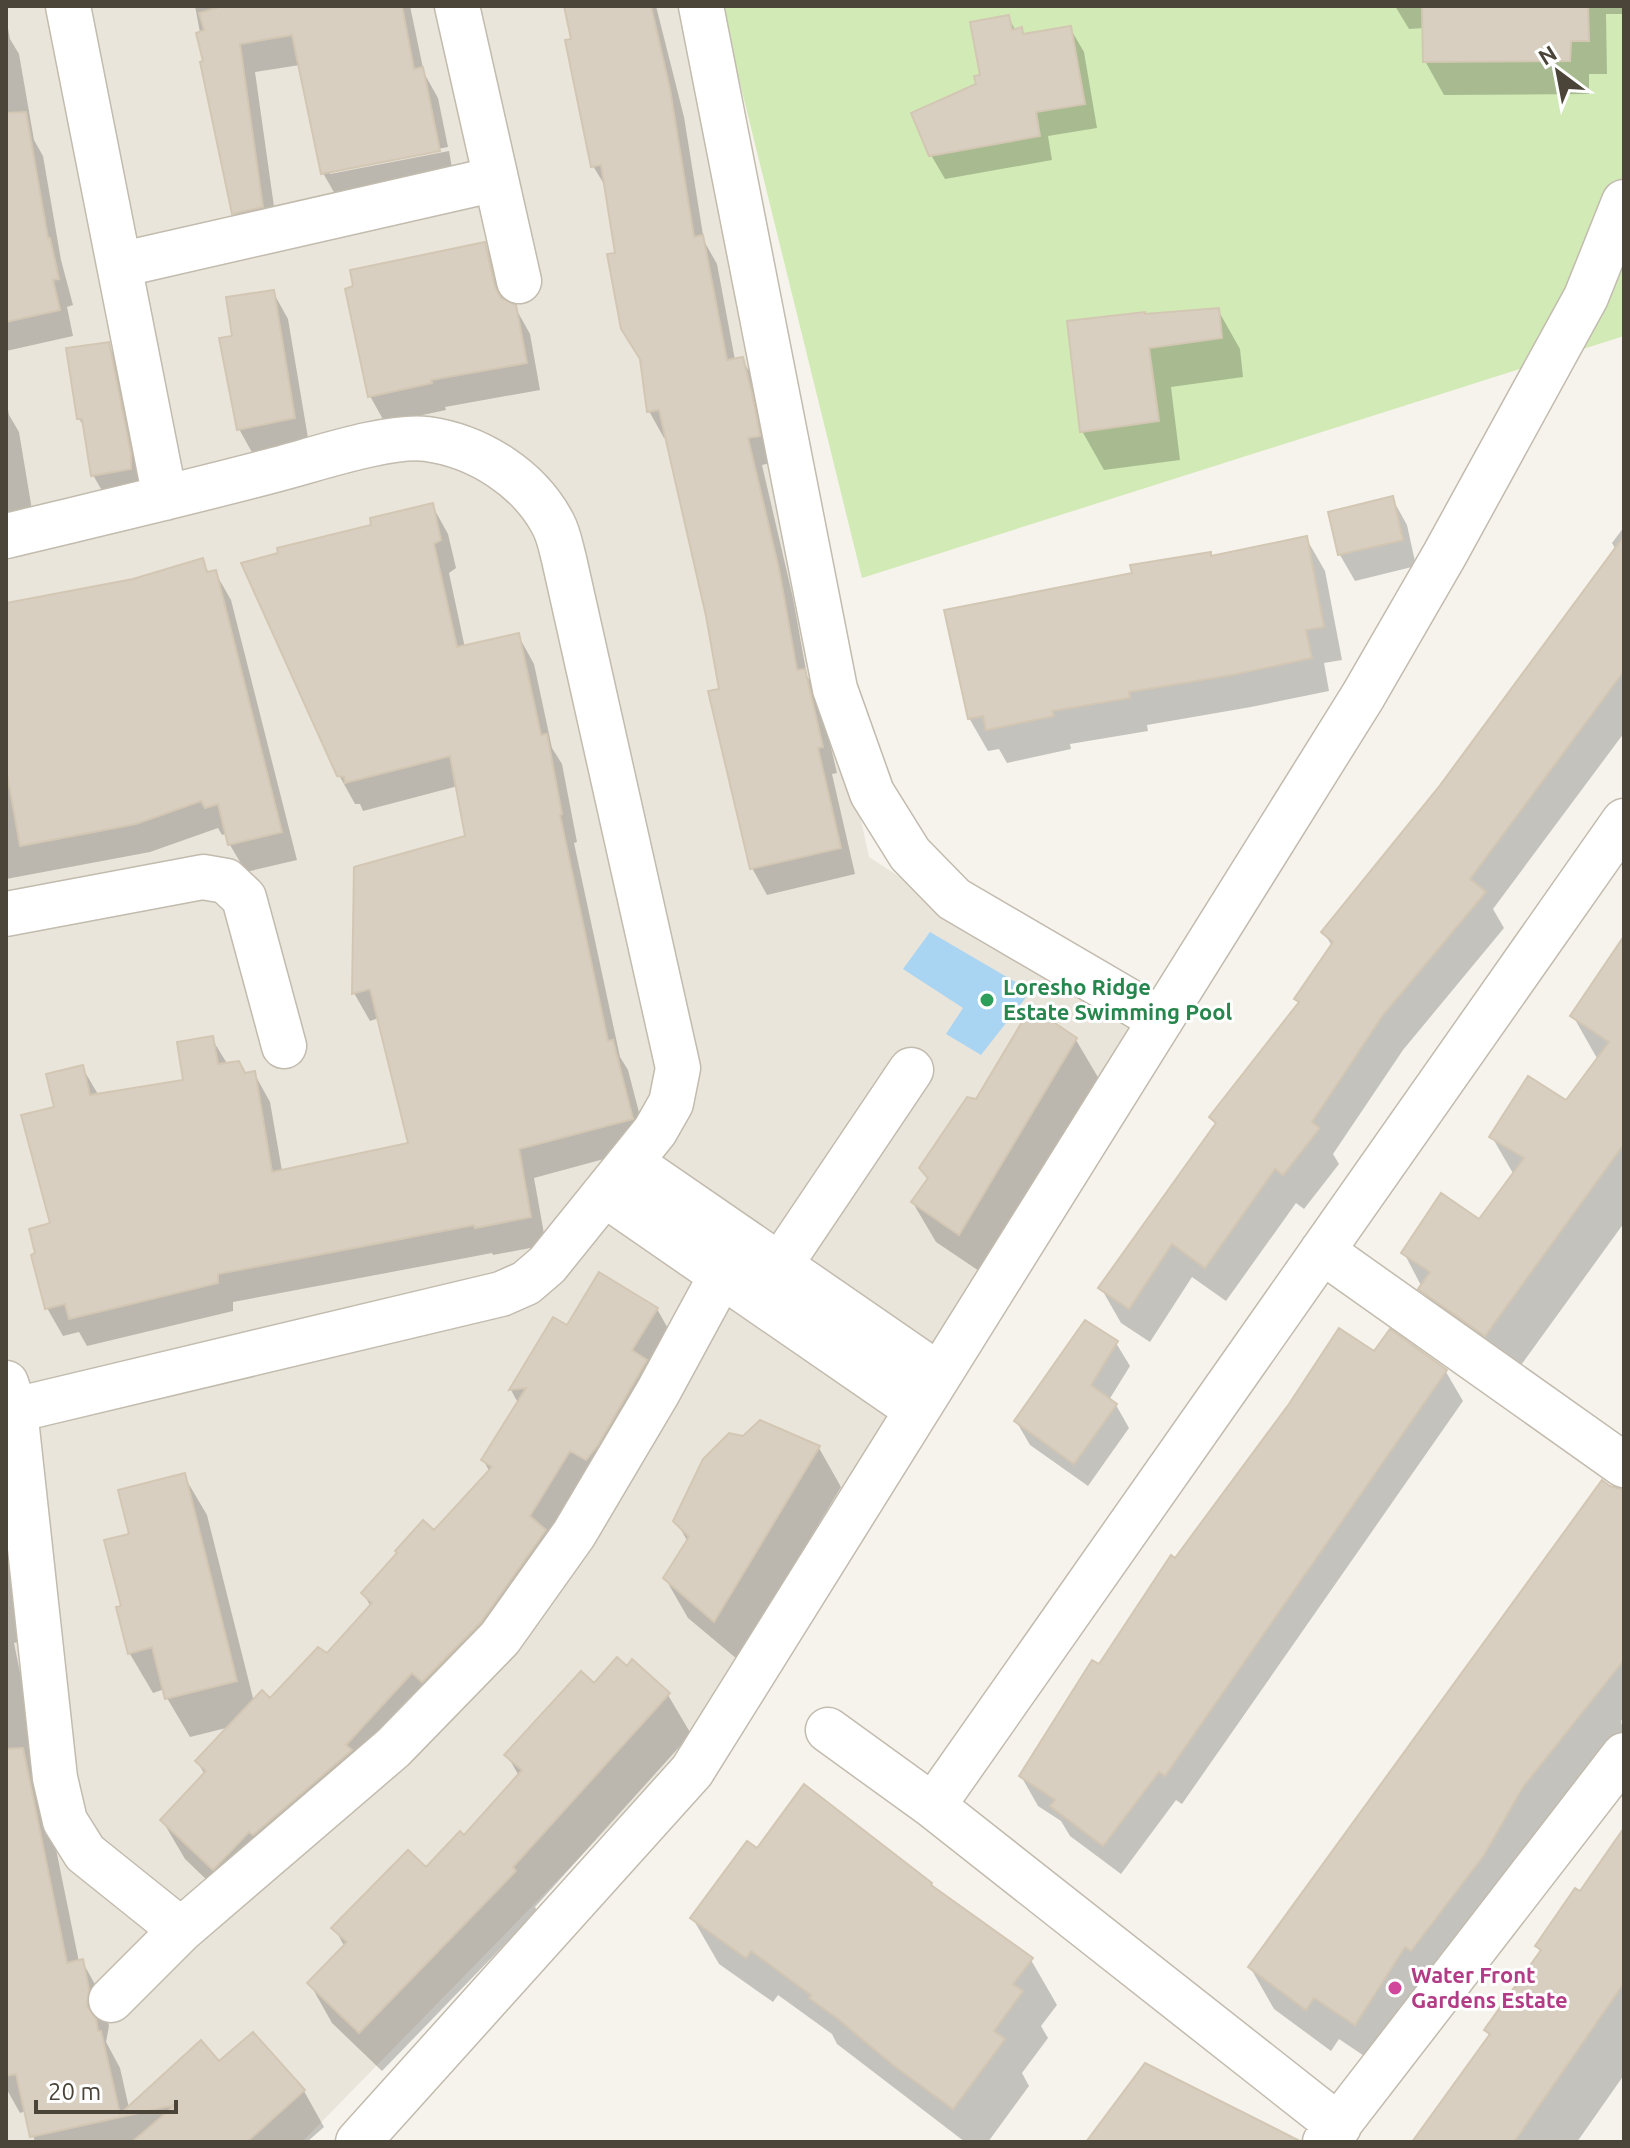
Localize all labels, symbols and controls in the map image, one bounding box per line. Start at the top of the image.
north arrow [1518,32,1598,112]
text: N [1534,40,1561,70]
place label: Loresho Ridge Estate Swimming Pool [1003,974,1232,1024]
marker: Loresho Ridge Estate Swimming Pool [978,991,996,1009]
place label: Water Front Gardens Estate [1411,1962,1568,2012]
marker: Water Front Gardens Estate [1386,1979,1404,1997]
scale bar [36,2064,176,2114]
text: 20 m [48,2078,101,2105]

